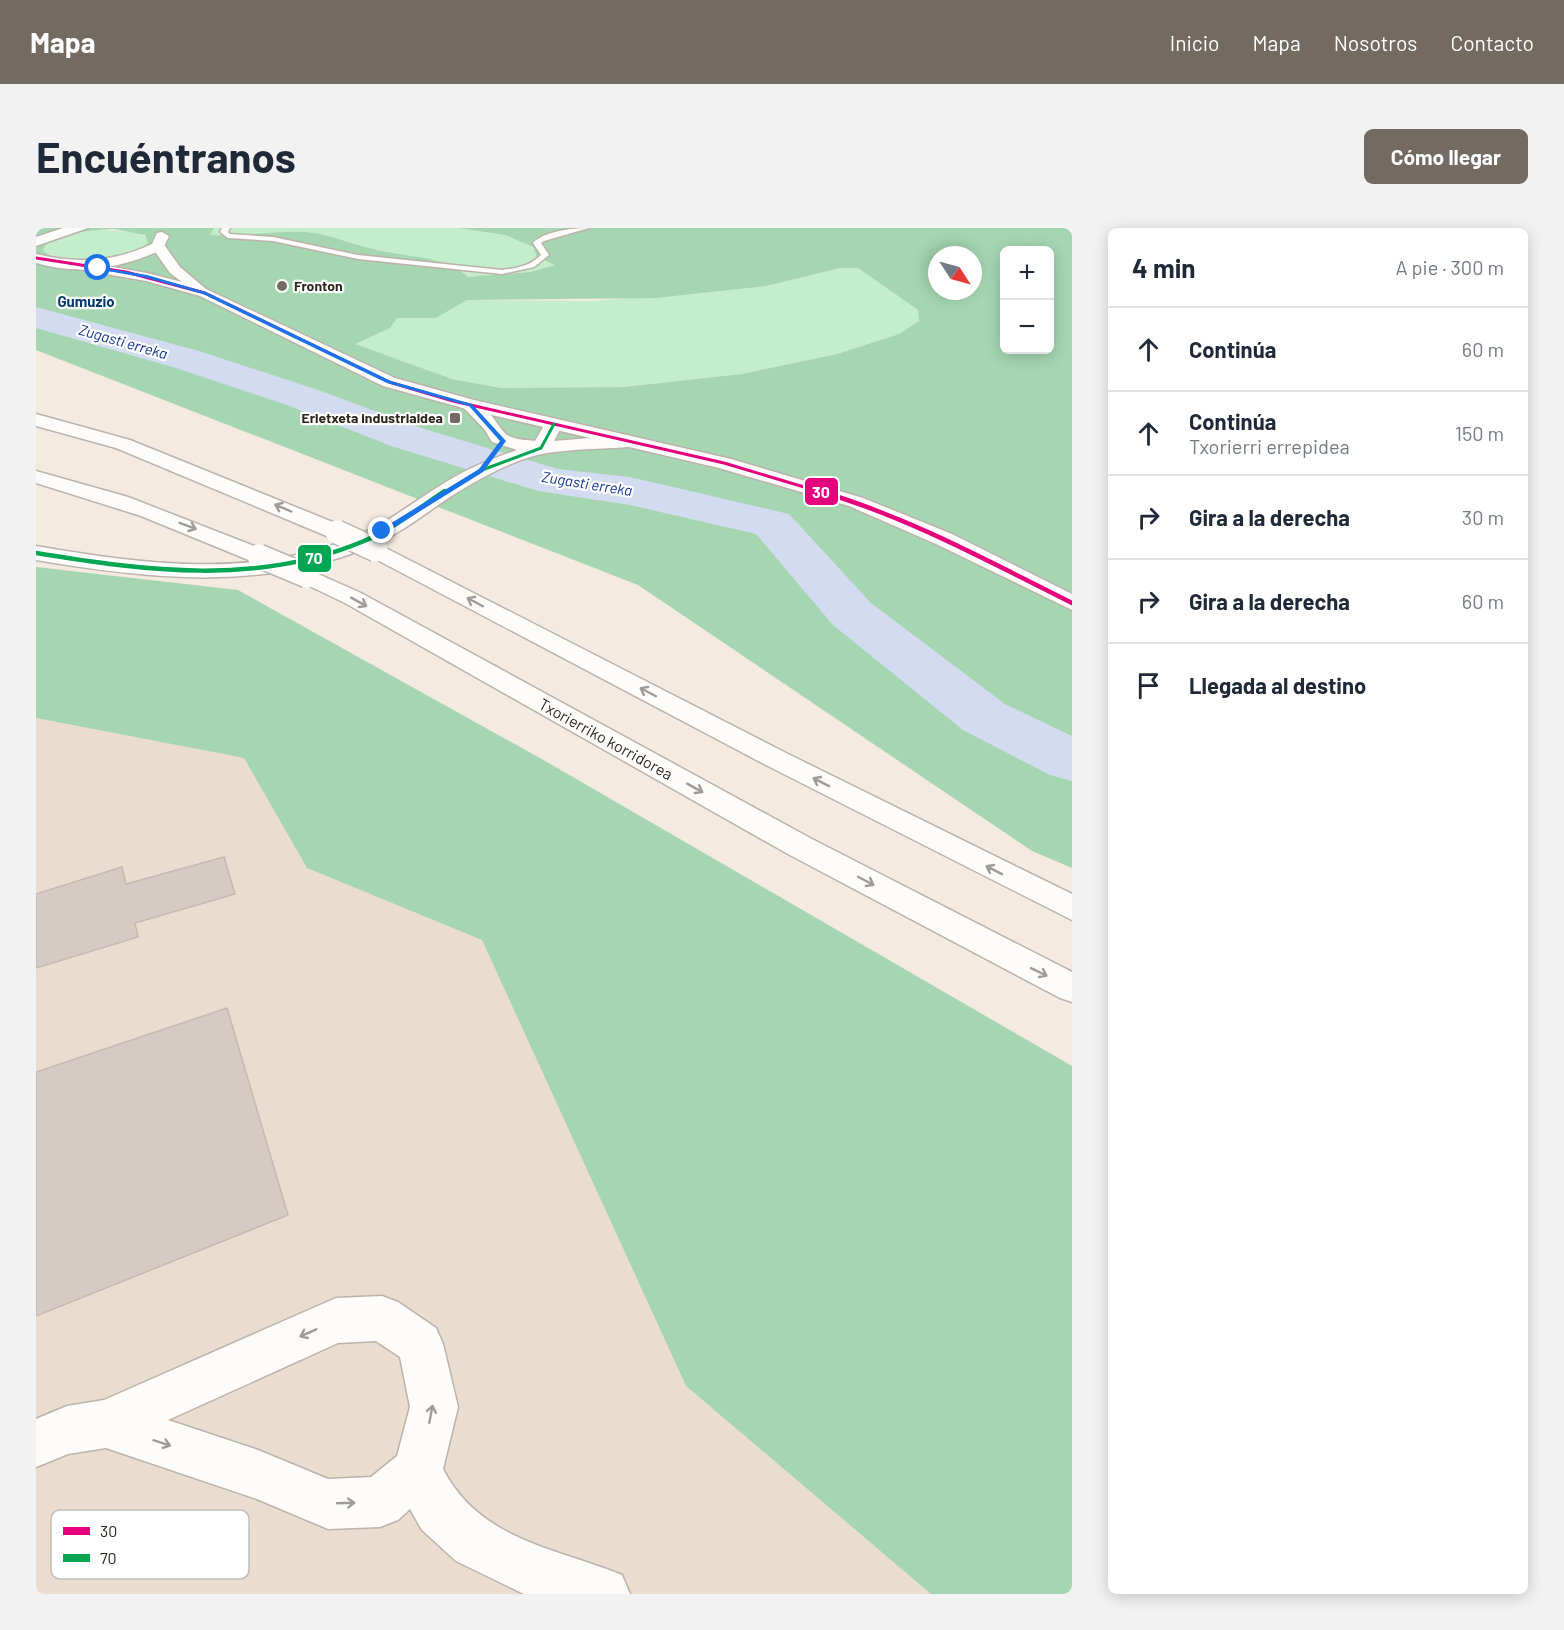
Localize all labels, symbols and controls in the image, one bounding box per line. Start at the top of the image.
text: Mapa [30,25,96,59]
text: Inicio [1170,30,1220,55]
text: Mapa [1253,30,1301,55]
text: Nosotros [1334,30,1417,55]
text: Contacto [1450,30,1534,55]
button: Cómo llegar [1364,129,1528,184]
text: Encuéntranos [36,131,296,181]
north arrow [928,246,982,300]
map controls [1000,246,1054,354]
button: + [1000,246,1054,300]
text: 4 min [1132,252,1196,283]
route start [84,254,110,280]
text: A pie · 300 m [1395,255,1504,279]
place label: Fronton [294,277,343,294]
marker: Fronton [275,279,289,293]
district label: Gumuzio [57,292,115,310]
button: − [1000,300,1054,354]
water label: Zugasti erreka [77,320,170,362]
icon: ahead [1132,333,1165,366]
text: Continúa [1189,336,1276,362]
text: 60 m [1462,337,1504,361]
text: Continúa [1189,408,1276,434]
place label: Erletxeta industrialdea [302,409,443,426]
marker: Erletxeta industrialdea [448,411,462,425]
icon: ahead [1132,417,1165,450]
text: 150 m [1455,421,1504,445]
text: Txorierri errepidea [1189,434,1350,458]
water label: Zugasti erreka [541,467,634,499]
line badge: 30 [804,477,839,506]
text: 30 [812,482,830,501]
icon: right [1132,501,1165,534]
one-way arrow [274,502,292,513]
text: Gira a la derecha [1189,504,1350,530]
text: 30 m [1462,505,1504,529]
route end [368,517,394,543]
one-way arrow [178,522,197,533]
line badge: 70 [297,544,332,573]
text: 70 [305,548,323,567]
icon: right [1132,585,1165,618]
text: Gira a la derecha [1189,588,1350,614]
text: 60 m [1462,589,1504,613]
one-way arrow [350,596,367,608]
one-way arrow [466,596,484,607]
icon: arrive [1132,669,1165,702]
text: Llegada al destino [1189,672,1366,698]
one-way arrow [639,686,657,697]
street label: Txorierriko korridorea [536,694,677,783]
one-way arrow [812,776,830,787]
one-way arrow [686,782,703,794]
one-way arrow [986,864,1004,876]
one-way arrow [857,876,875,887]
one-way arrow [1030,966,1048,978]
one-way arrow [300,1328,318,1339]
one-way arrow [426,1405,437,1424]
one-way arrow [152,1438,171,1449]
one-way arrow [335,1497,355,1509]
legend [51,1510,249,1579]
text: 30 [100,1521,117,1540]
text: 70 [100,1548,117,1567]

